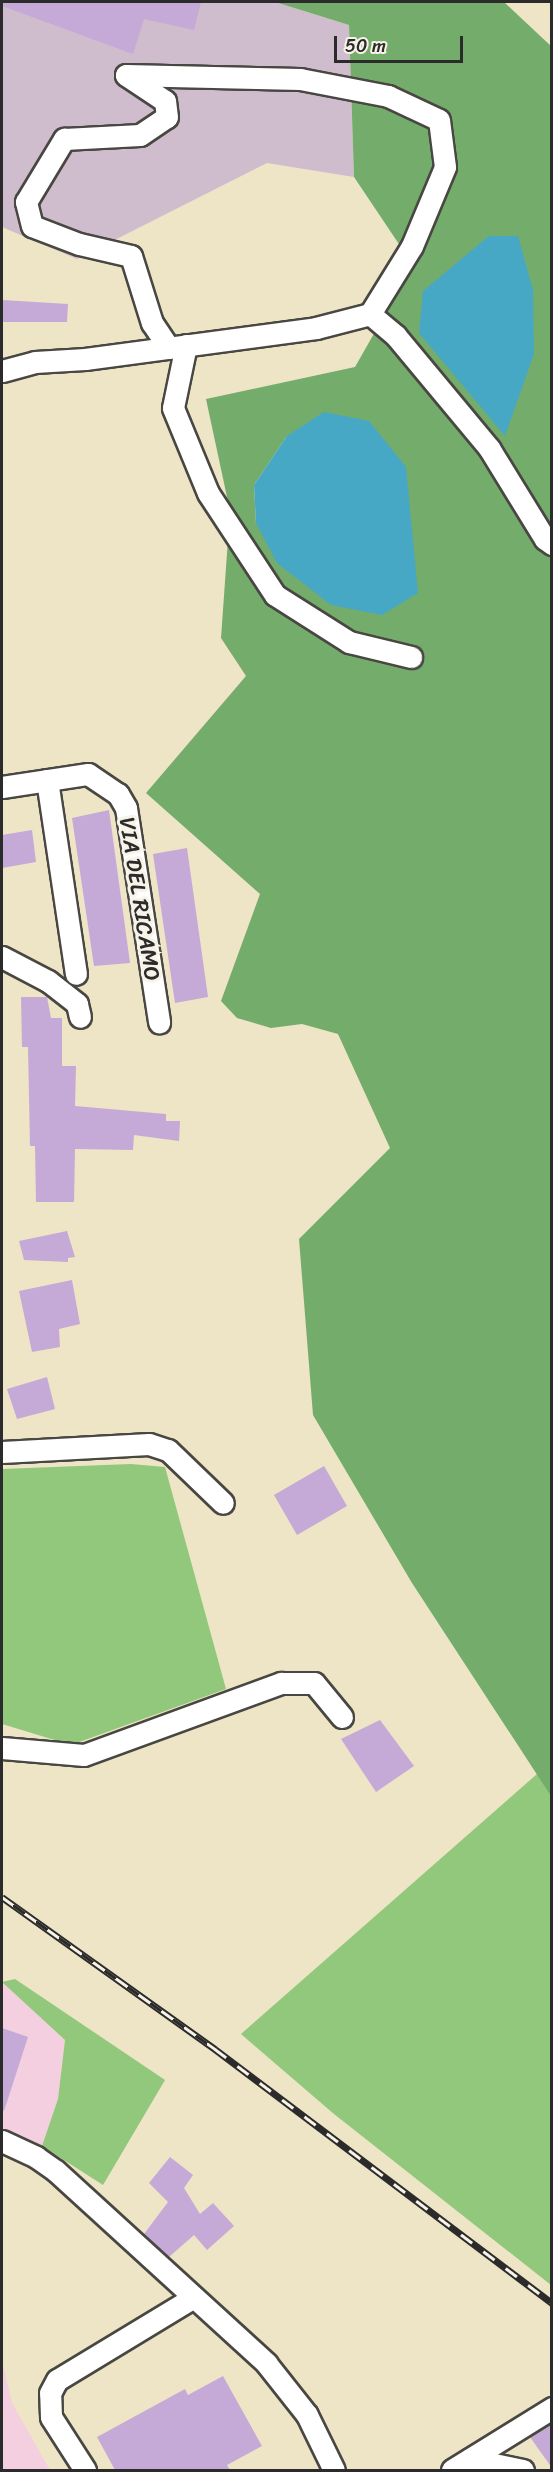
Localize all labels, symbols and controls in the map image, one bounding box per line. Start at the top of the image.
scale bar [337,24,466,62]
text: 50 m [345,30,386,62]
street label: VIA DEL RICAMO [114,815,166,983]

